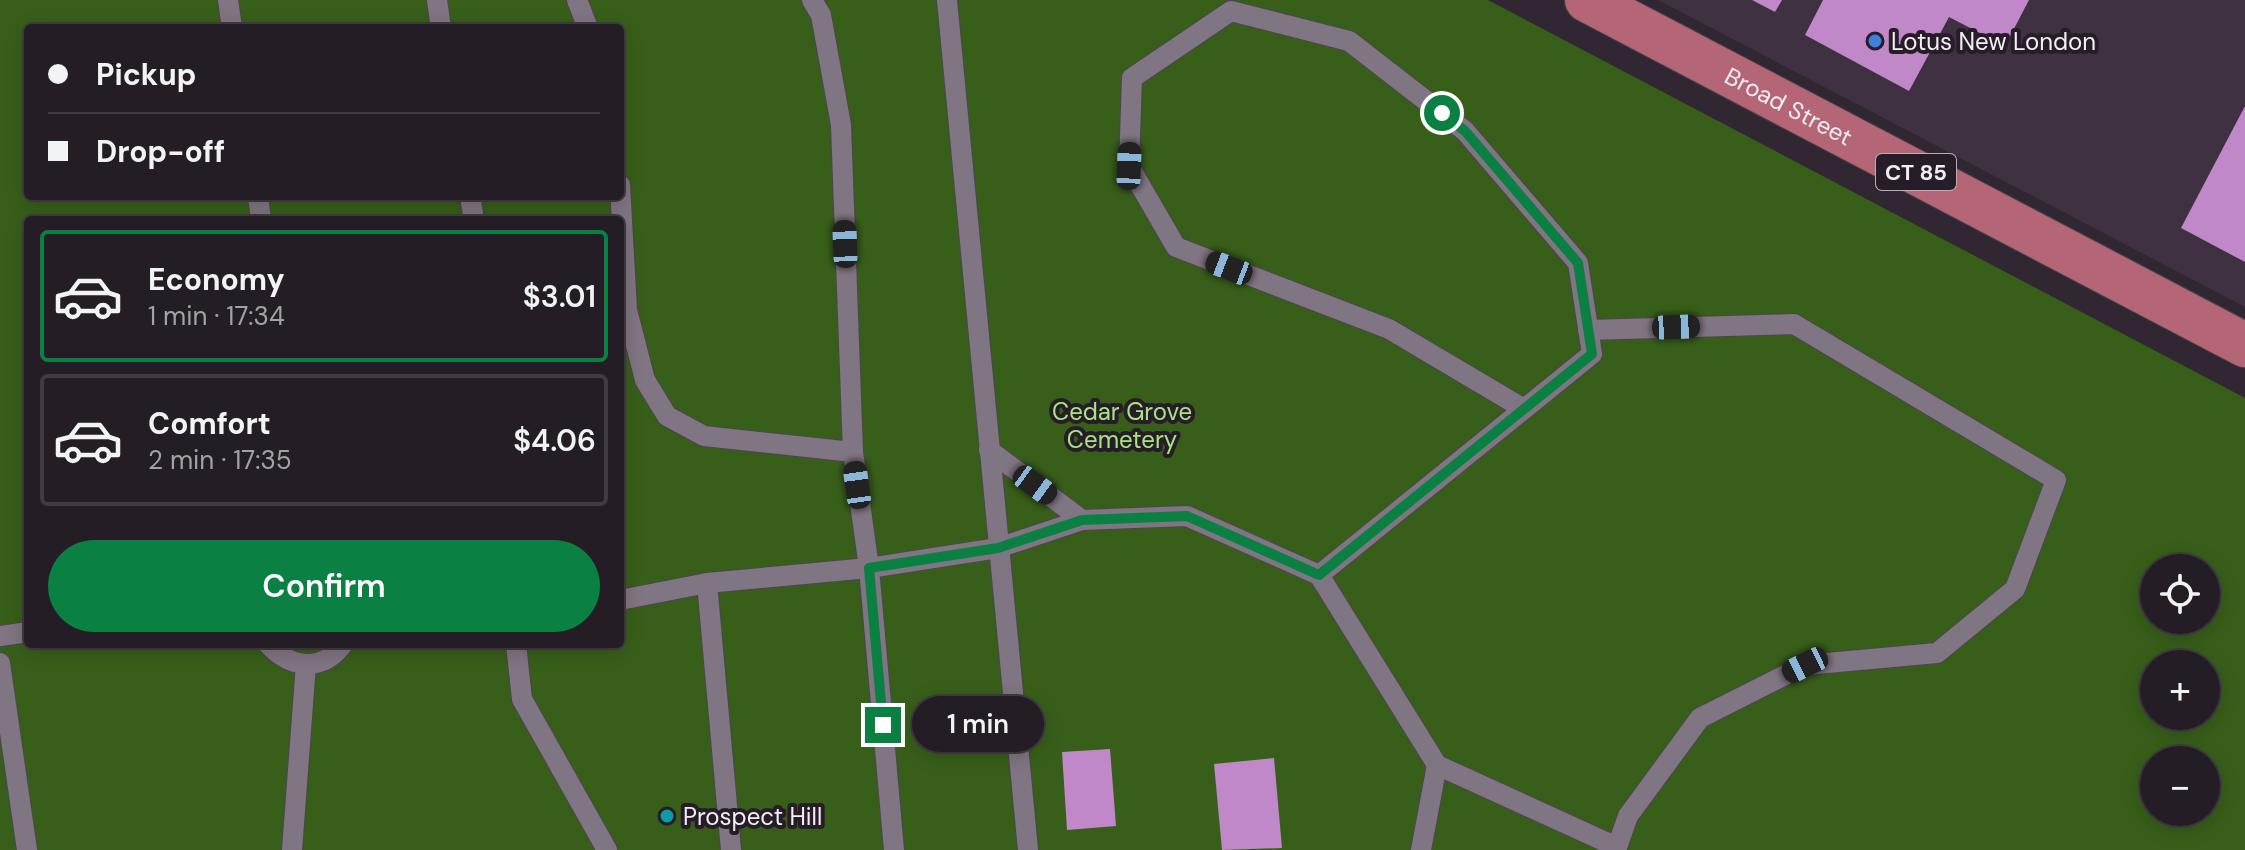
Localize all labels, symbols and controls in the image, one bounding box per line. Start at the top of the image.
place label: Lotus New London [1891,26,2096,57]
marker: Lotus New London [1866,32,1884,50]
text: Pickup [96,55,196,94]
street label: Broad Street [1720,60,1858,152]
route start [1424,95,1460,131]
text: Drop-off [96,132,225,171]
car [1116,142,1142,190]
road number: CT 85 [1876,154,1956,190]
car [832,220,858,268]
car [1202,248,1256,288]
icon: car [52,260,124,332]
text: Economy [148,260,285,299]
text: $3.01 [523,277,596,316]
text: 1 min · 17:34 [148,299,285,333]
car [1652,314,1700,340]
park label: Cedar Grove Cemetery [1052,396,1192,455]
icon: car [52,404,124,476]
text: Comfort [148,404,271,443]
text: $4.06 [513,421,596,460]
text: 2 min · 17:35 [148,443,292,477]
car [842,460,872,510]
car [1009,461,1061,509]
button: Confirm [48,540,600,632]
map controls [2140,554,2220,826]
button: locate [2140,554,2220,634]
car [1778,644,1832,686]
button: + [2140,650,2220,730]
callout: 1 min [911,697,1043,753]
route end [865,707,901,743]
text: 1 min [947,707,1009,741]
button: − [2140,746,2220,826]
place label: Prospect Hill [683,801,822,832]
marker: Prospect Hill [658,807,676,825]

